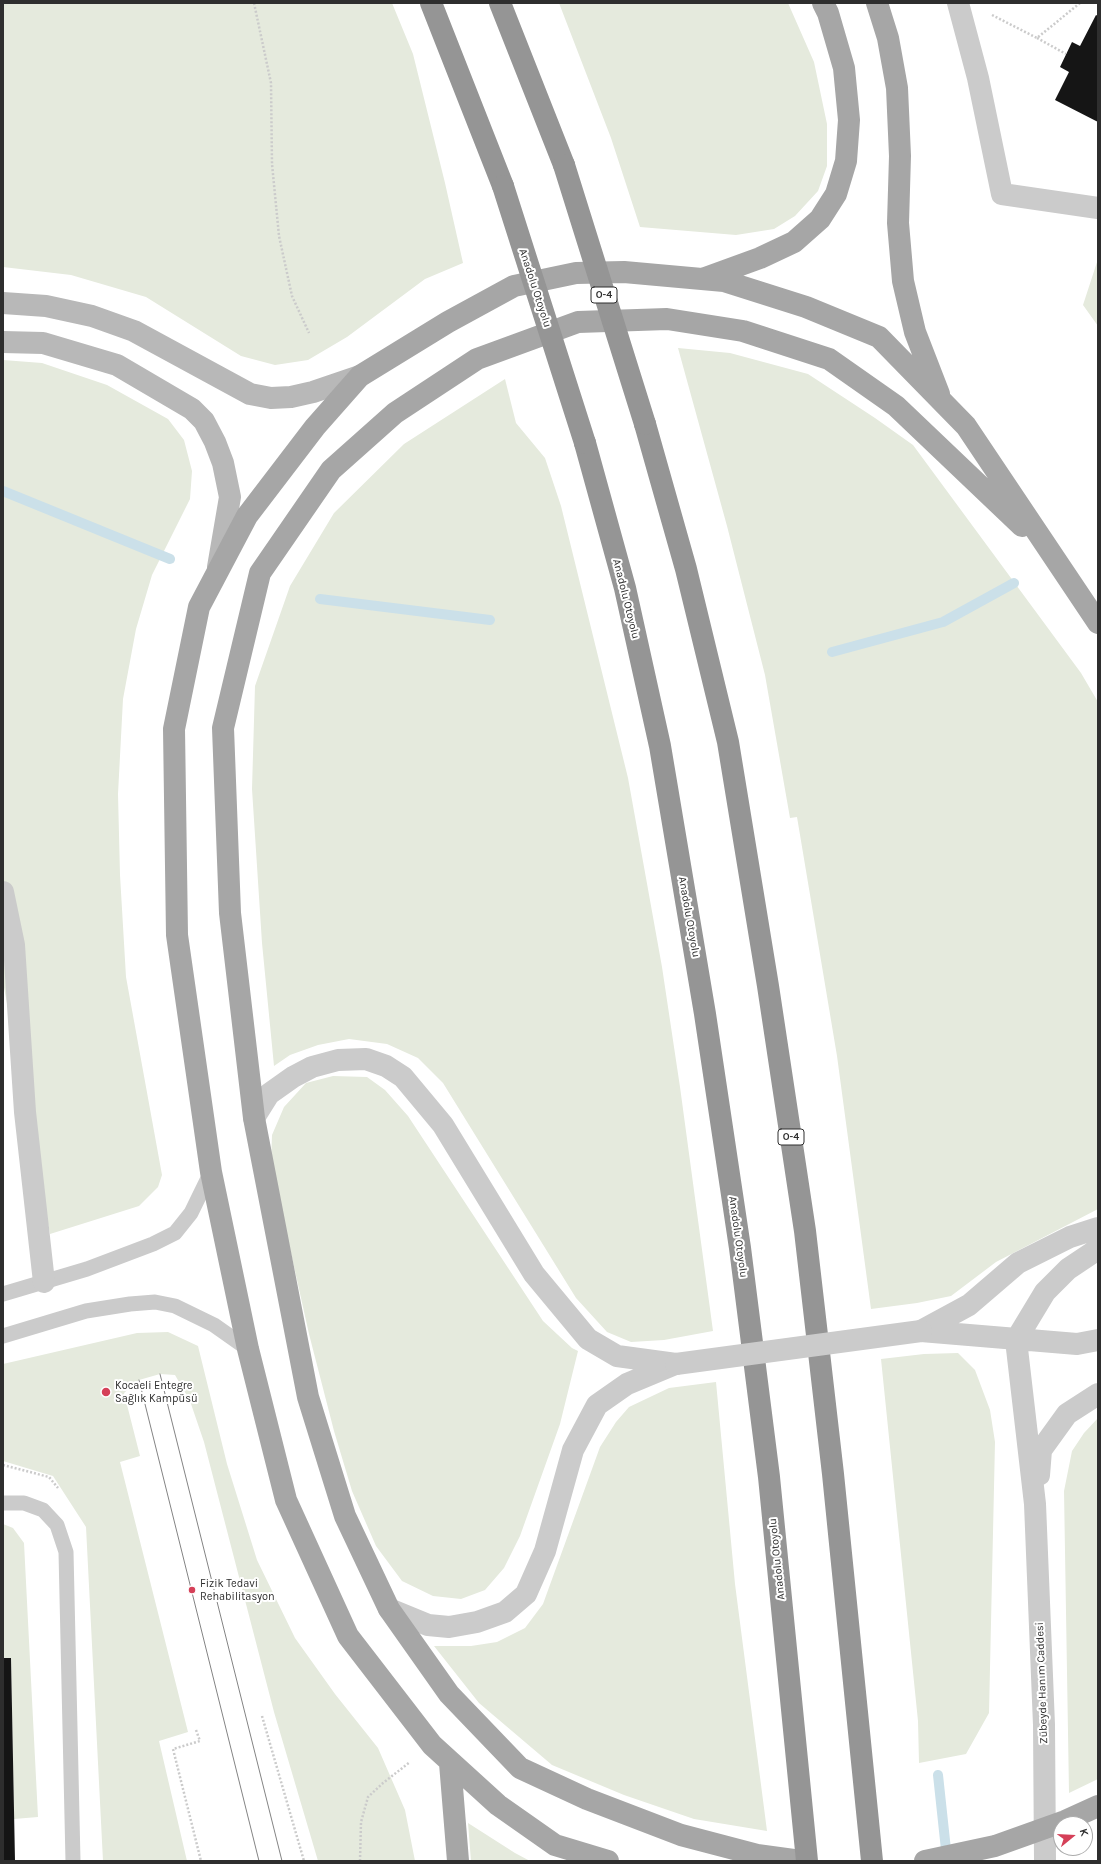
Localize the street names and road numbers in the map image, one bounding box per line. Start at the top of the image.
street label: Anadolu Otoyolu [516,247,554,329]
road number: O-4 [591,287,617,303]
street label: Anadolu Otoyolu [610,558,642,640]
street label: Anadolu Otoyolu [675,875,703,959]
road number: O-4 [778,1129,804,1145]
street label: Anadolu Otoyolu [726,1195,750,1279]
street label: Anadolu Otoyolu [766,1518,788,1600]
street label: Zübeyde Hanım Caddesi [1033,1622,1051,1744]

